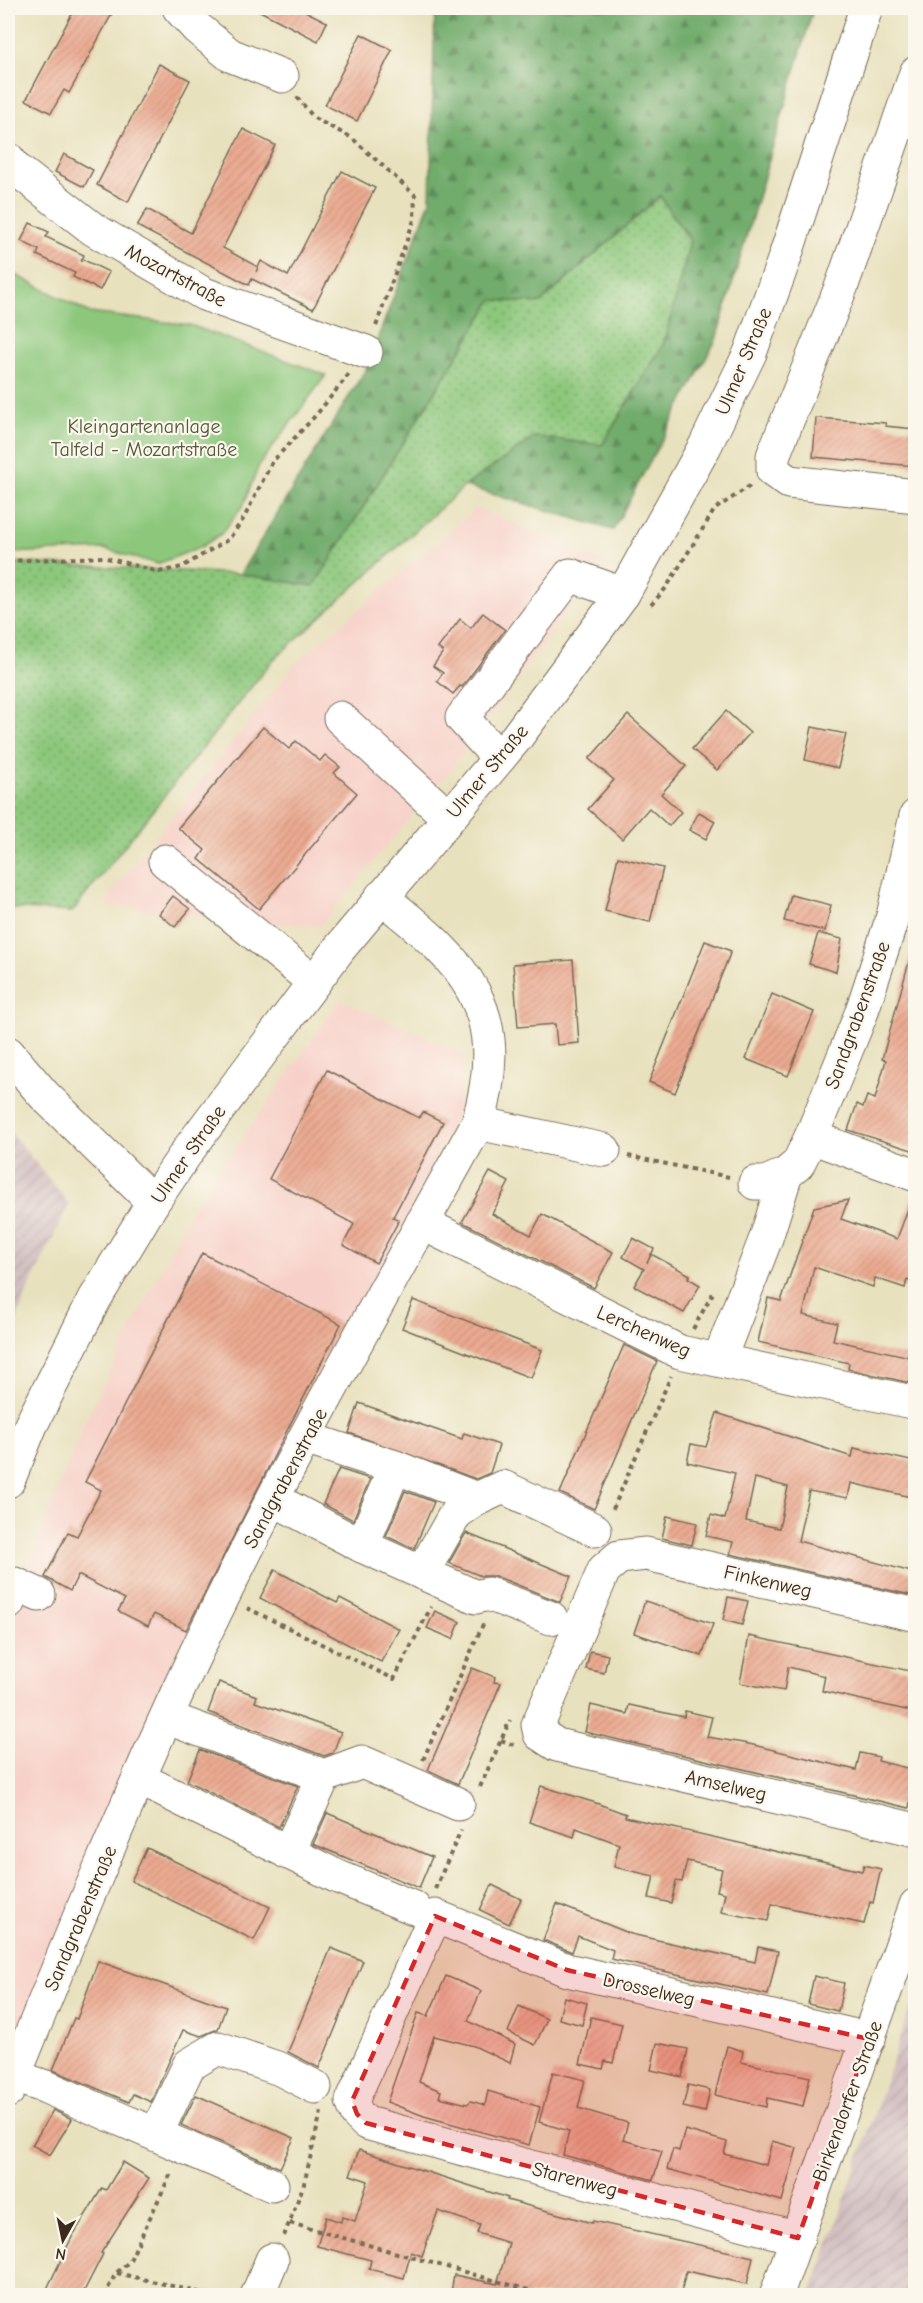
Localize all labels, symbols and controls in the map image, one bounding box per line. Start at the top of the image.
street label: Mozartstraße [121,239,230,312]
street label: Ulmer Straße [710,304,776,418]
park label: Kleingartenanlage Talfeld - Mozartstraße [51,415,237,461]
street label: Ulmer Straße [442,720,533,823]
street label: Sandgrabenstraße [820,938,895,1092]
street label: Ulmer Straße [146,1101,231,1208]
street label: Lerchenweg [593,1300,694,1362]
street label: Sandgrabenstraße [239,1404,332,1552]
street label: Finkenweg [722,1560,814,1603]
street label: Amselweg [683,1765,769,1806]
street label: Sandgrabenstraße [39,1842,121,1994]
street label: Drosselweg [601,1968,697,2011]
street label: Birkendorfer Straße [808,2018,887,2185]
street label: Starenweg [530,2157,620,2202]
north arrow [33,2210,93,2270]
text: N [54,2244,67,2264]

